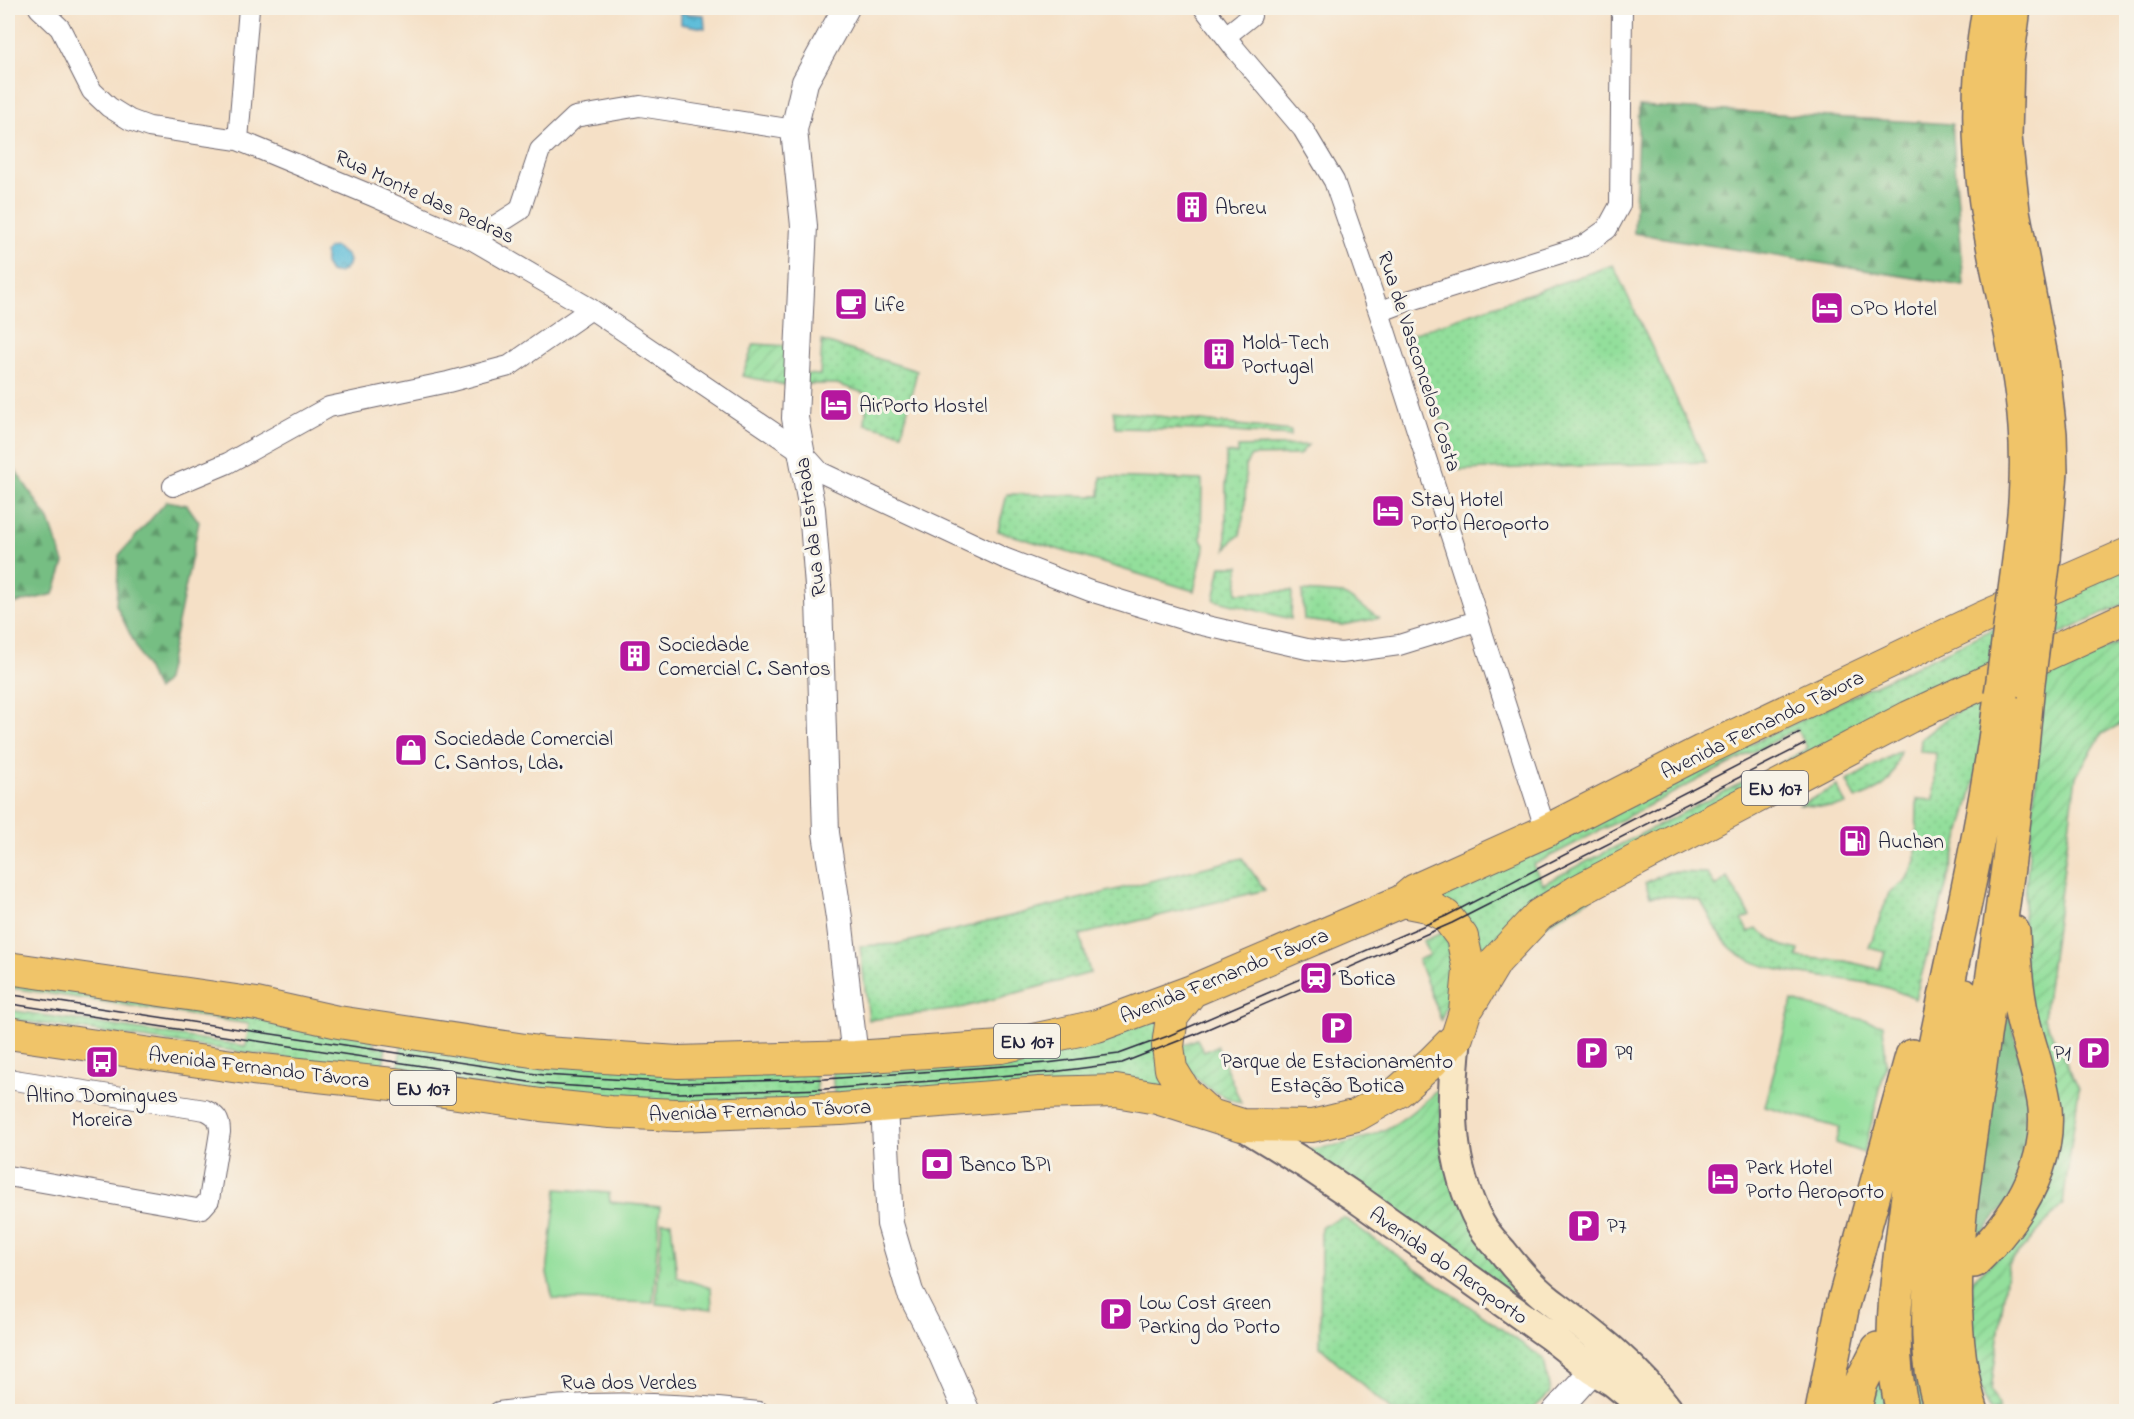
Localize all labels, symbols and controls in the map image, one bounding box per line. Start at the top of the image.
street label: Rua Monte das Pedras [329,143,519,253]
building icon: Abreu [1174,189,1210,225]
place label: Abreu [1215,194,1267,224]
street label: Rua de Vasconcelos Costa [1368,248,1468,476]
cafe icon: Life [833,286,869,322]
hotel icon: OPO Hotel [1809,290,1845,326]
place label: Life [874,291,905,321]
place label: OPO Hotel [1850,295,1937,325]
place label: Mold-Tech Portugal [1242,329,1329,385]
building icon: Mold-Tech Portugal [1201,336,1237,372]
hotel icon: AirPorto Hostel [818,387,854,423]
place label: AirPorto Hostel [859,392,988,422]
street label: Rua da Estrada [789,455,835,598]
place label: Stay Hotel Porto Aeroporto [1411,486,1549,540]
hotel icon: Stay Hotel Porto Aeroporto [1370,493,1406,529]
place label: Sociedade Comercial C. Santos [658,631,831,685]
building icon: Sociedade Comercial C. Santos [617,638,653,674]
street label: Avenida Fernando Távora [1656,664,1870,788]
place label: Sociedade Comercial C. Santos, Lda. [434,725,613,779]
shop icon: Sociedade Comercial C. Santos, Lda. [393,732,429,768]
road number: EN 107 [1742,771,1808,805]
fuel station icon: Auchan [1837,823,1873,859]
place label: Auchan [1878,828,1944,858]
street label: Avenida Fernando Távora [1116,921,1334,1032]
station icon: Botica [1298,960,1334,996]
place label: Botica [1338,965,1396,995]
parking icon: Parque de Estacionamento Estação Botica [1319,1010,1355,1046]
road number: EN 107 [994,1024,1060,1058]
parking icon: P9 [1574,1035,1610,1071]
parking icon: P1 [2076,1035,2112,1071]
place label: P9 [1615,1040,1633,1070]
place label: P1 [2053,1040,2071,1070]
street label: Avenida Fernando Távora [146,1041,371,1097]
bus stop icon: Altino Domingues Moreira [84,1044,120,1080]
place label: Parque de Estacionamento Estação Botica [1221,1048,1453,1102]
road number: EN 107 [390,1071,456,1105]
place label: Altino Domingues Moreira [26,1082,178,1136]
street label: Avenida Fernando Távora [648,1093,872,1131]
bank icon: Banco BPI [919,1146,955,1182]
place label: Banco BPI [959,1151,1051,1181]
place label: Park Hotel Porto Aeroporto [1746,1154,1884,1208]
hotel icon: Park Hotel Porto Aeroporto [1705,1161,1741,1197]
street label: Avenida do Aeroporto [1362,1200,1534,1333]
parking icon: P7 [1566,1208,1602,1244]
place label: P7 [1607,1213,1627,1243]
place label: Low Cost Green Parking do Porto [1139,1289,1280,1345]
parking icon: Low Cost Green Parking do Porto [1098,1296,1134,1332]
street label: Rua dos Verdes [561,1369,697,1399]

